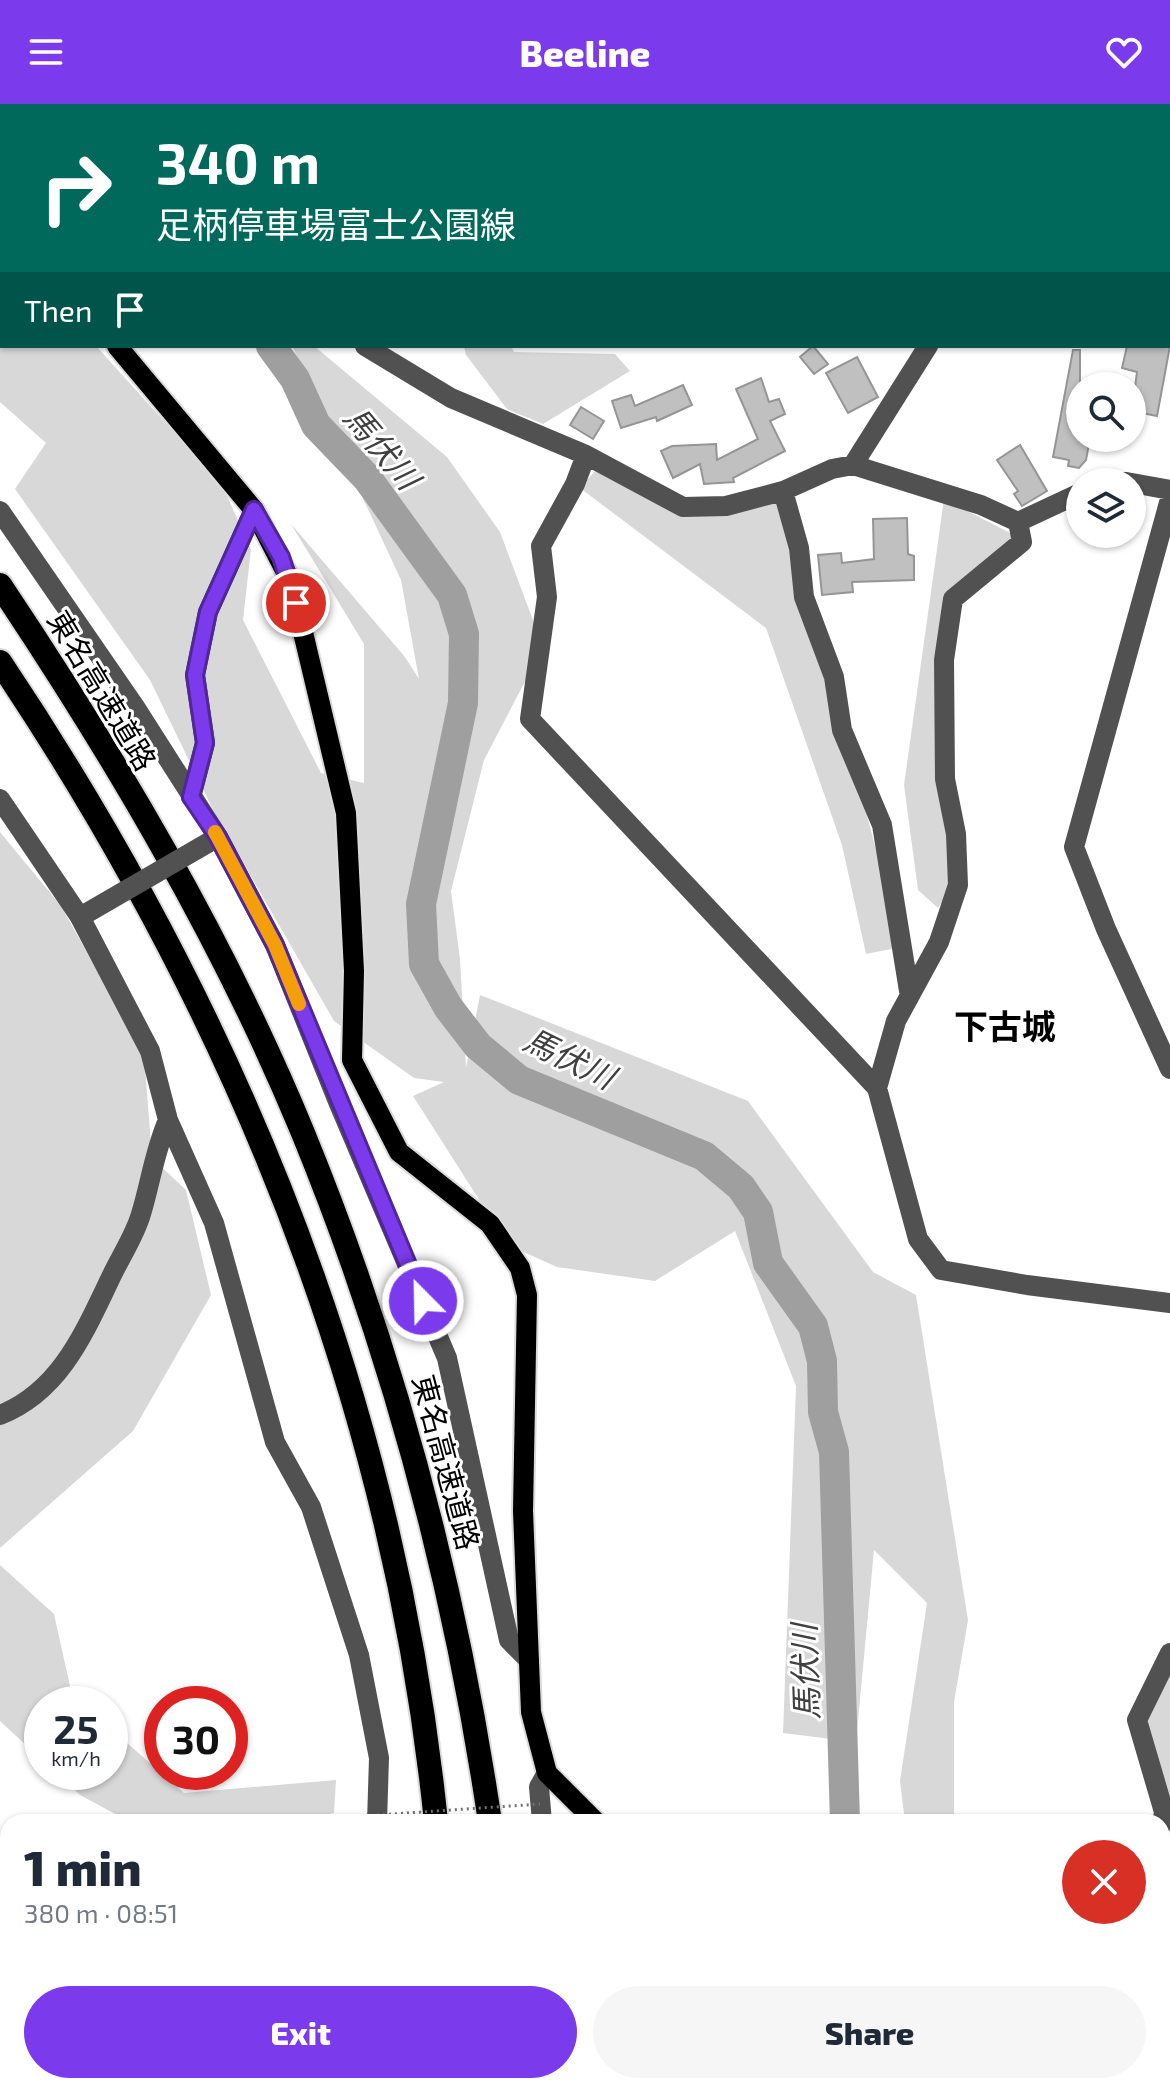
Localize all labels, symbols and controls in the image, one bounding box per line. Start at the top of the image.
icon: menu [24,30,68,74]
icon: heart [1102,30,1146,74]
text: Beeline [520,31,650,74]
text: 340 m [156,128,320,195]
icon: right [24,136,128,240]
text: 足柄停車場富士公園線 [156,202,516,245]
icon: arrive [108,288,152,332]
text: Then [24,292,92,328]
map controls [1066,372,1146,548]
button: search [1066,372,1146,452]
water label: 馬伏川 [338,398,430,498]
button: layers [1066,468,1146,548]
pin [262,569,330,637]
icon: arrive [274,581,318,625]
street label: 東名高速道路 [41,604,165,776]
district label: 下古城 [954,1005,1056,1046]
water label: 馬伏川 [519,1019,624,1096]
position arrow [381,1259,465,1343]
street label: 東名高速道路 [406,1370,488,1554]
water label: 馬伏川 [783,1620,825,1721]
speed limit sign: 30 [144,1686,248,1790]
text: 25 [53,1704,99,1752]
text: km/h [51,1746,101,1770]
text: 1 min [24,1838,142,1896]
button: close [1062,1840,1146,1924]
text: 380 m · 08:51 [24,1897,178,1928]
button: Exit [24,1986,577,2078]
button: Share [593,1986,1146,2078]

